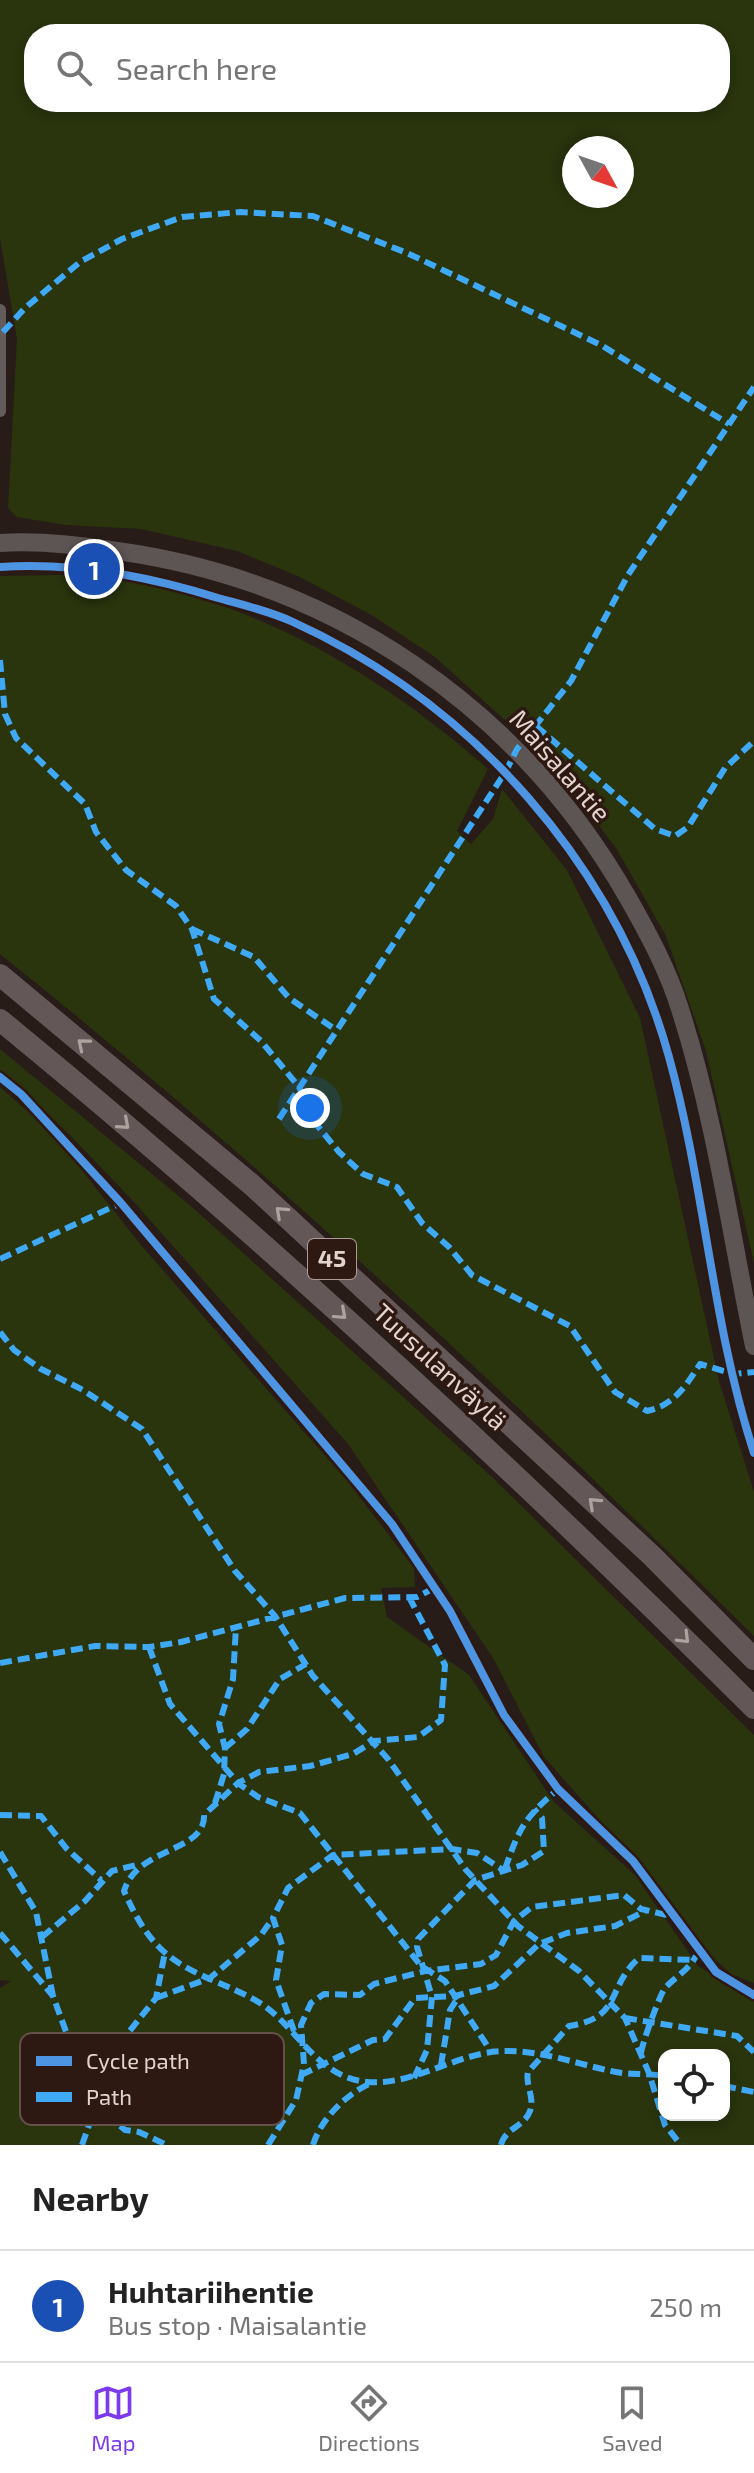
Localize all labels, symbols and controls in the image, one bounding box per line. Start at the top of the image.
search box [24,24,730,112]
icon: search [52,46,96,90]
text: Search here [116,50,277,86]
north arrow [562,136,634,208]
pin: 1 [68,539,120,599]
street label: Maisalantie [504,703,618,827]
one-way arrow [78,1039,92,1054]
your location [290,1088,330,1128]
one-way arrow [115,1114,129,1129]
one-way arrow [276,1206,290,1221]
road number: 45 [308,1239,356,1279]
street label: Tuusulanväylä [368,1296,514,1436]
one-way arrow [331,1304,346,1319]
one-way arrow [589,1499,604,1513]
one-way arrow [674,1629,689,1643]
legend [20,2033,284,2125]
text: Cycle path [86,2047,190,2073]
map controls [658,2049,730,2121]
button: locate [658,2049,730,2121]
text: Path [86,2083,132,2109]
text: Nearby [32,2177,149,2218]
text: Huhtariihentie [108,2273,314,2309]
text: 1 [52,2291,64,2322]
text: 250 m [649,2291,722,2322]
text: Bus stop · Maisalantie [108,2309,367,2340]
tab: Map [91,2381,135,2455]
tab: Directions [318,2381,420,2455]
tab: Saved [602,2381,663,2455]

